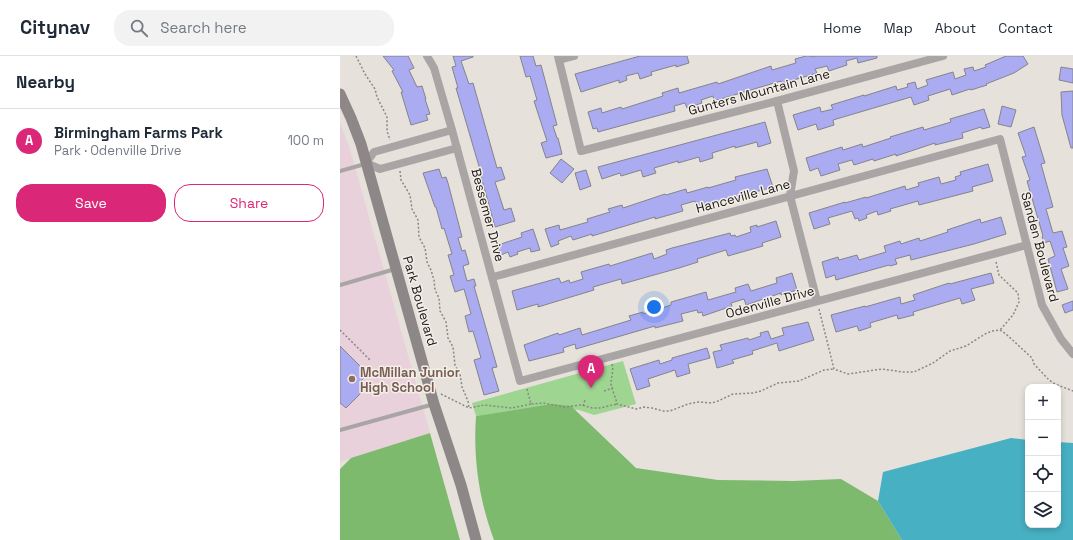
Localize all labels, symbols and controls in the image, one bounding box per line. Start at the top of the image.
search box [114,10,394,46]
text: Citynav [20,15,90,40]
icon: search [128,17,150,39]
text: Search here [160,18,247,37]
text: Home [823,19,861,37]
text: Map [883,19,913,37]
text: About [935,19,976,37]
text: Contact [998,19,1053,37]
street label: Gunters Mountain Lane [686,65,832,119]
text: Nearby [16,71,75,93]
text: Birmingham Farms Park [54,123,223,142]
text: A [25,132,33,149]
text: 100 m [287,132,324,149]
text: Park · Odenville Drive [54,142,181,159]
street label: Bessemer Drive [467,166,509,264]
street label: Hanceville Lane [694,175,792,217]
button: Save [16,184,166,222]
button: Share [174,184,324,222]
street label: Sanden Boulevard [1017,190,1063,304]
street label: Park Boulevard [399,254,441,348]
street label: Odenville Drive [724,282,816,322]
your location [644,297,664,317]
pin: A [578,355,604,388]
place label: McMillan Junior High School [360,364,460,396]
marker: McMillan Junior High School [347,374,357,384]
map controls [1025,384,1061,528]
button: + [1025,384,1061,420]
button: − [1025,420,1061,456]
button: locate [1025,456,1061,492]
button: layers [1025,492,1061,528]

